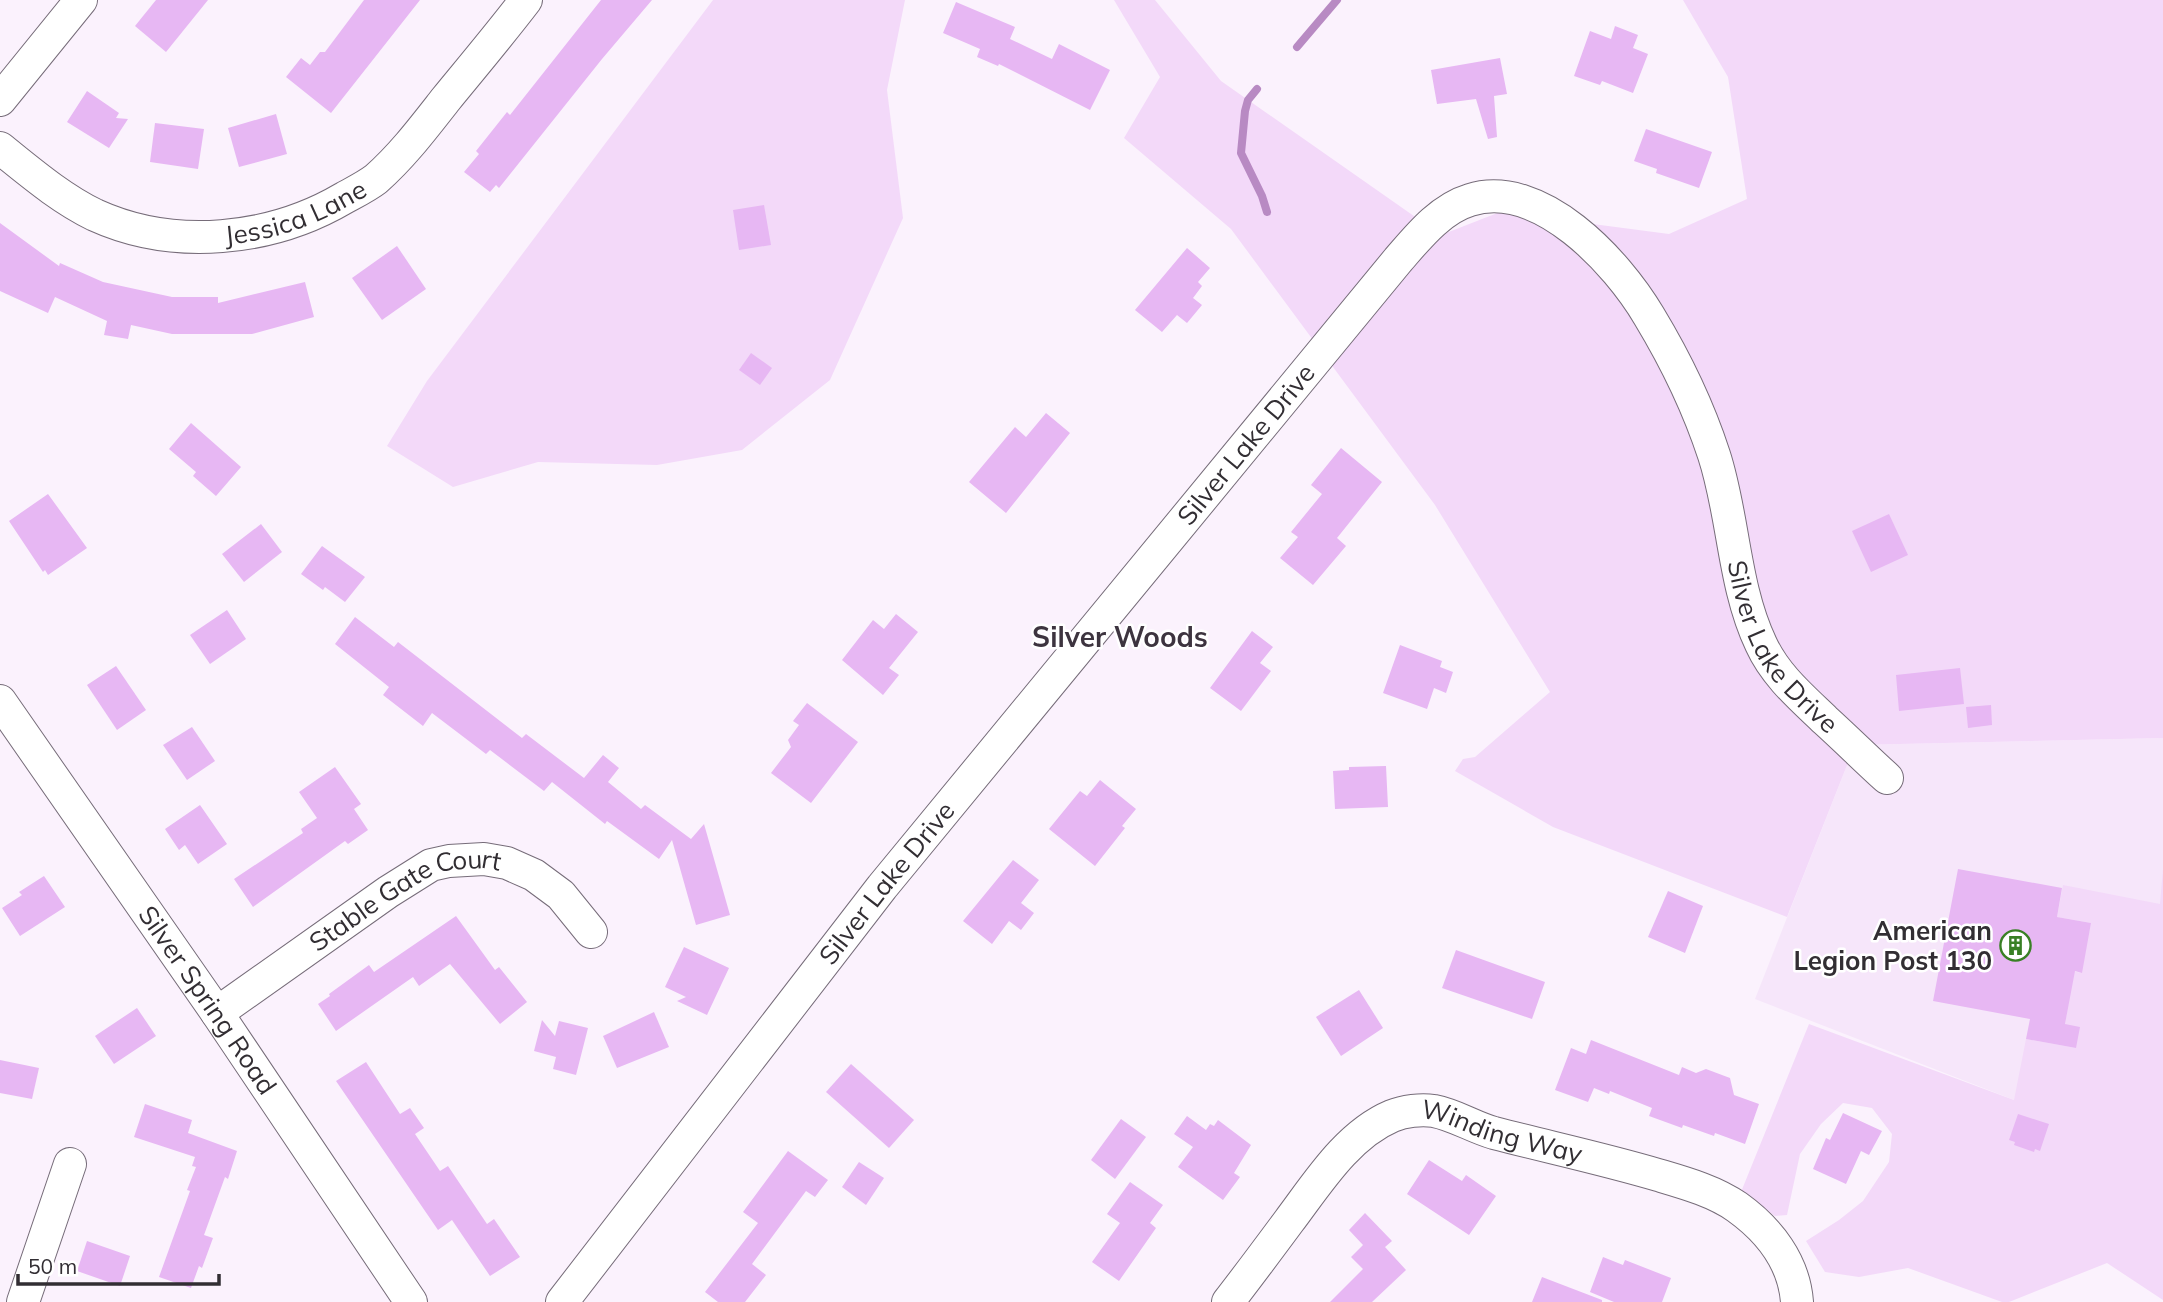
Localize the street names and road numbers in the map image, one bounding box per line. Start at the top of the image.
street label: Jessica Lane [223,172,372,252]
street label: Silver Lake Drive [1170,357,1322,532]
street label: Silver Lake Drive [1721,557,1845,740]
street label: Silver Lake Drive [811,795,961,971]
street label: Stable Gate Court [303,842,504,959]
street label: Silver Spring Road [131,899,284,1101]
street label: Winding Way [1419,1092,1586,1170]

